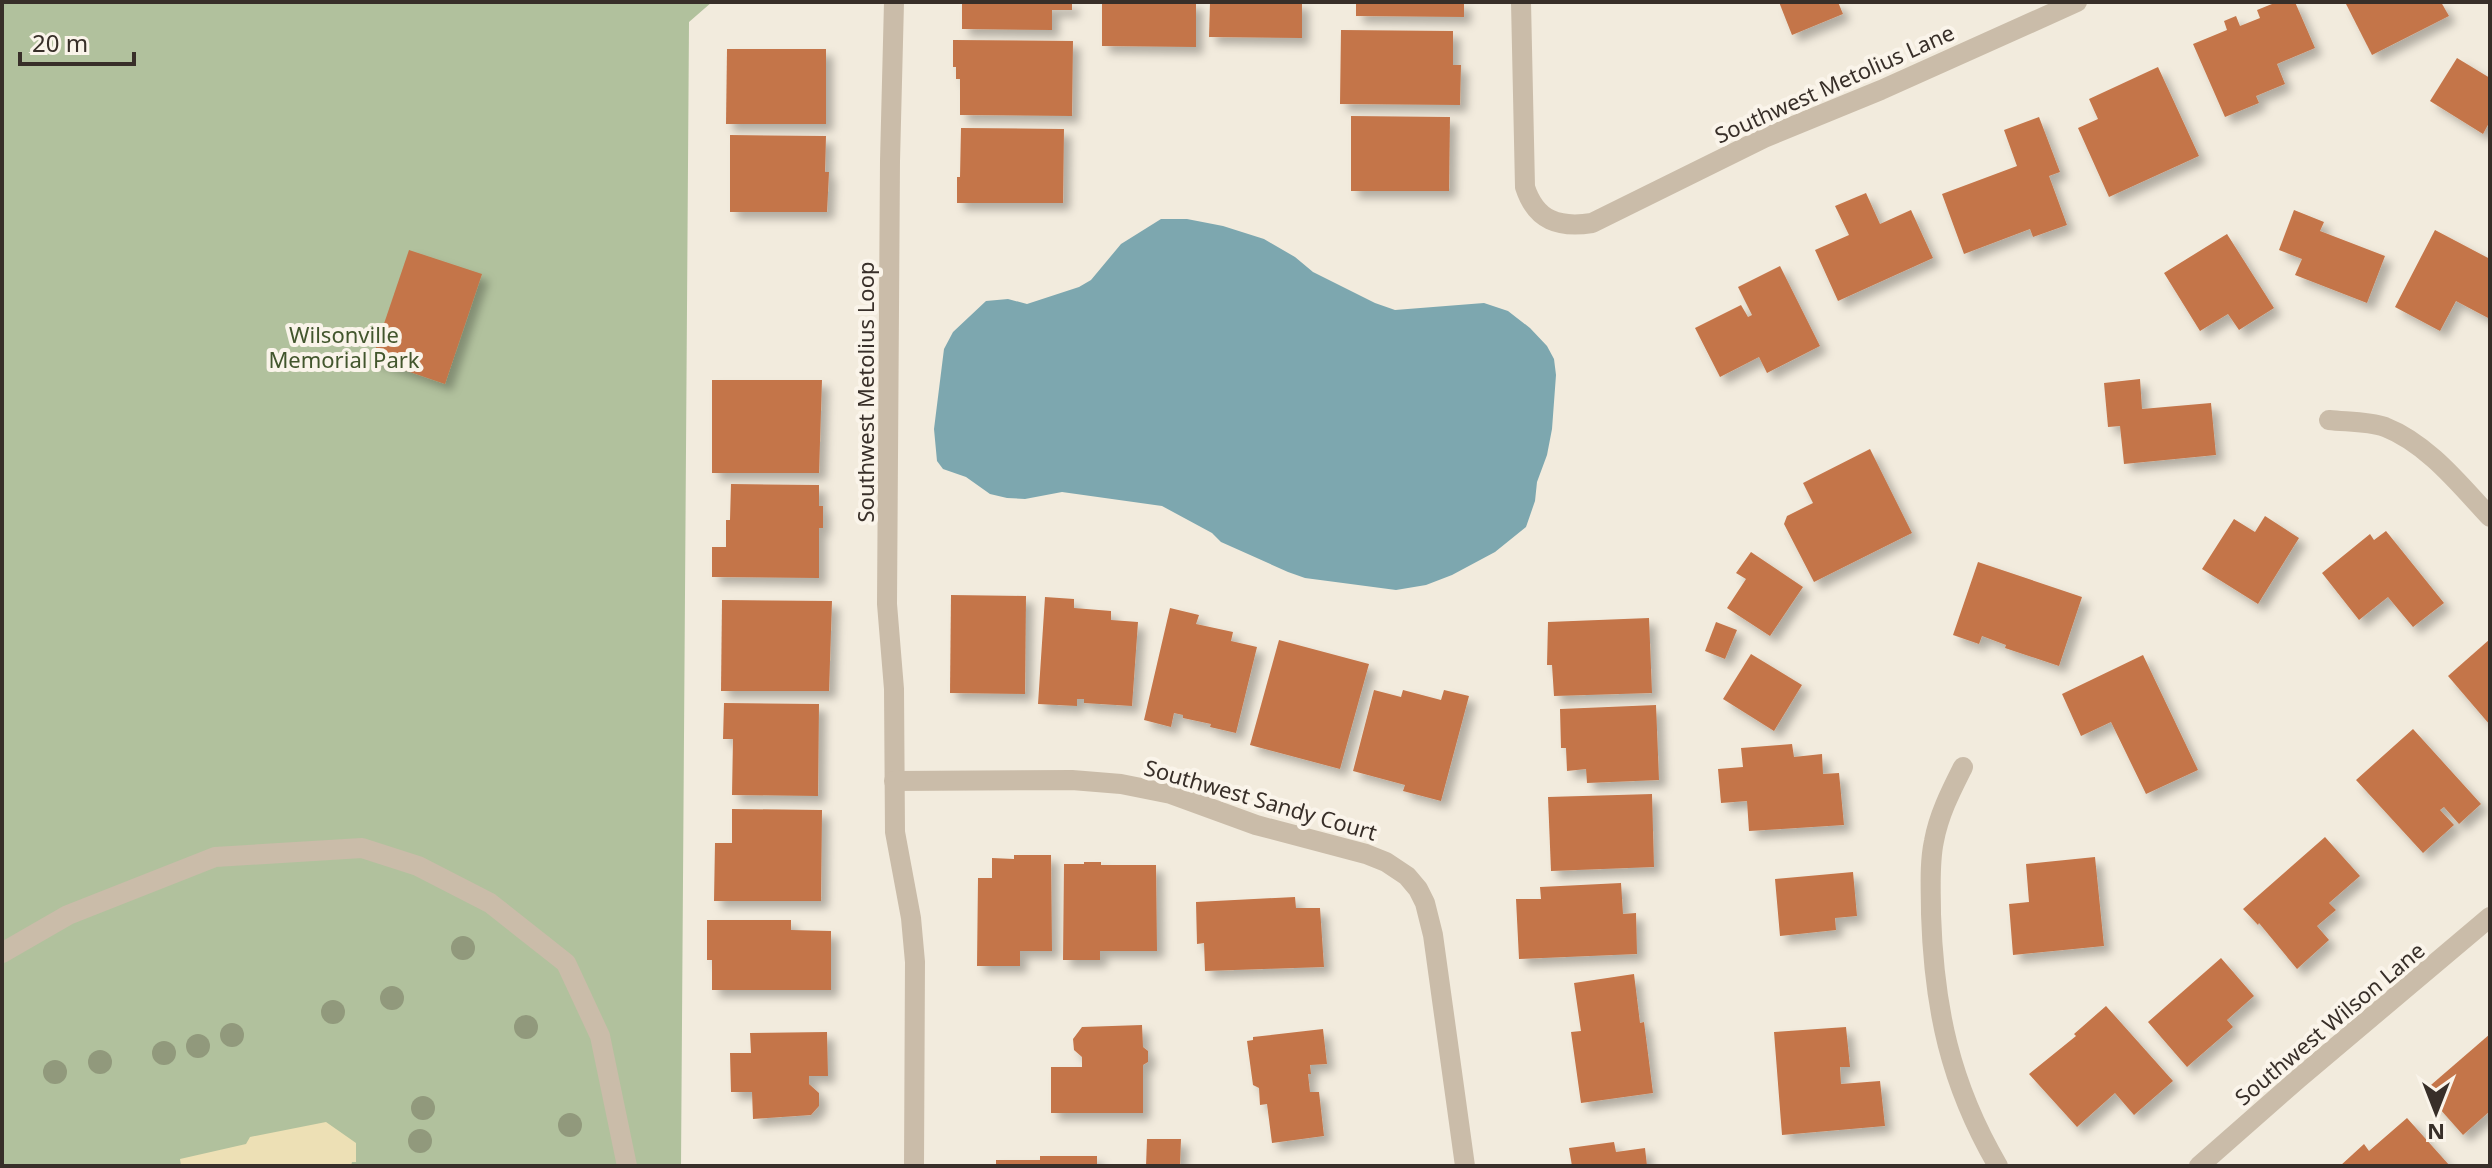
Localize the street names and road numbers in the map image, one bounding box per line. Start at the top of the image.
street label: Southwest Metolius Lane [1710,17,1958,149]
street label: Southwest Metolius Loop [850,262,880,522]
street label: Southwest Sandy Court [1141,751,1381,847]
street label: Southwest Wilson Lane [2228,935,2430,1111]

